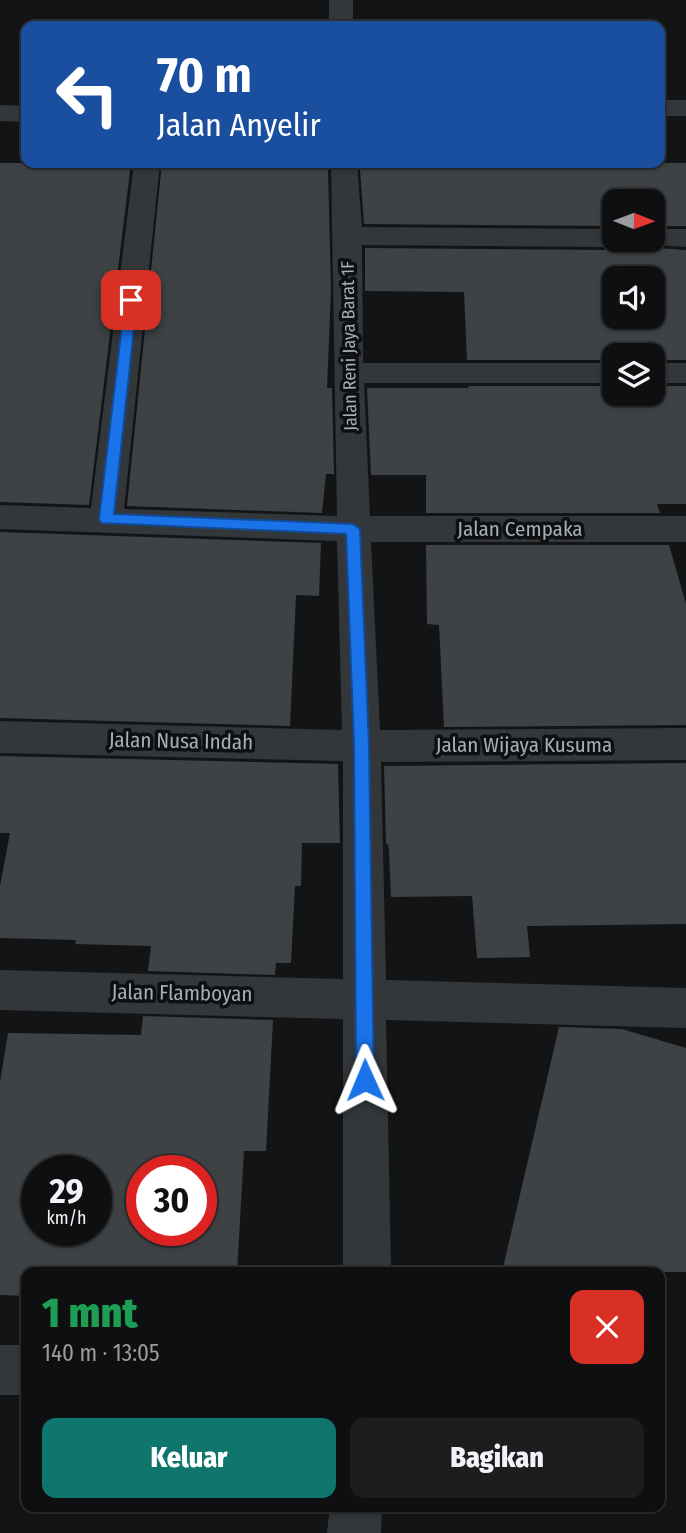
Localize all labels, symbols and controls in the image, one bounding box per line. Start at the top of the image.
text: 70 m [157,46,252,105]
icon: left [42,49,133,140]
text: Jalan Anyelir [157,106,321,144]
north arrow [602,189,665,252]
map controls [602,189,665,406]
street label: Jalan Reni Jaya Barat 1F [337,261,361,431]
button: sound [602,266,665,329]
pin [101,270,161,330]
icon: arrive [112,281,150,319]
button: layers [602,343,665,406]
street label: Jalan Cempaka [457,516,583,542]
street label: Jalan Nusa Indah [109,727,253,755]
street label: Jalan Wijaya Kusuma [436,732,612,758]
street label: Jalan Flamboyan [111,979,253,1007]
position arrow [328,1043,402,1117]
speed limit sign: 30 [126,1155,217,1246]
text: 29 [49,1170,84,1212]
text: km/h [46,1207,87,1229]
text: 1 mnt [42,1288,138,1338]
button: close [570,1290,644,1364]
text: 140 m · 13:05 [42,1339,160,1367]
button: Keluar [42,1418,336,1498]
button: Bagikan [350,1418,644,1498]

